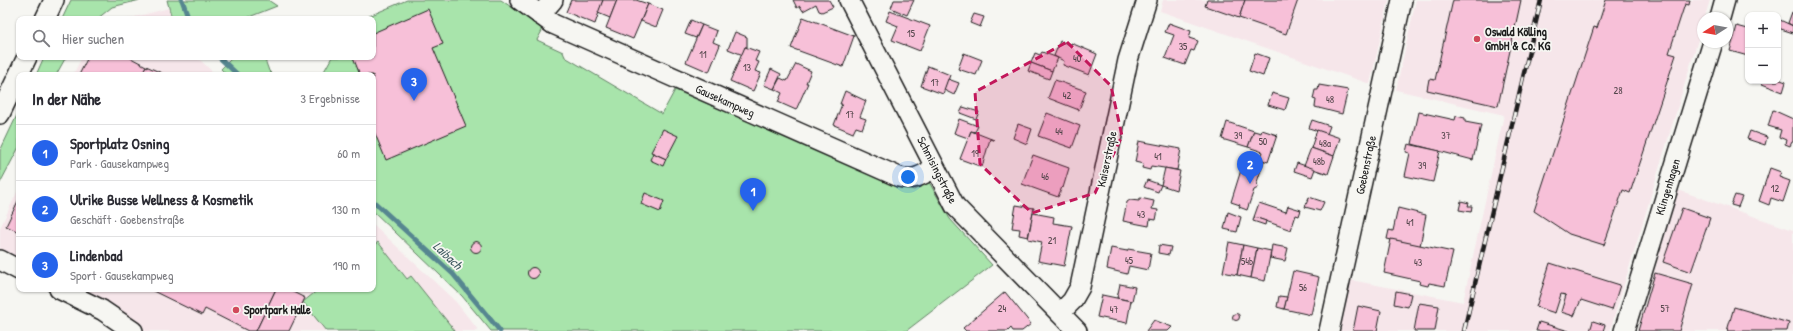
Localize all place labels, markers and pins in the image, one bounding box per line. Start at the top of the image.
place label: Oswald Kölling GmbH & Co. KG [1485,23,1550,54]
marker: Oswald Kölling GmbH & Co. KG [1472,34,1482,44]
pin: 3 [401,68,427,101]
pin: 2 [1237,151,1263,184]
pin: 1 [740,178,766,211]
place label: Sportpark Halle [244,301,311,319]
marker: Sportpark Halle [231,305,241,315]

